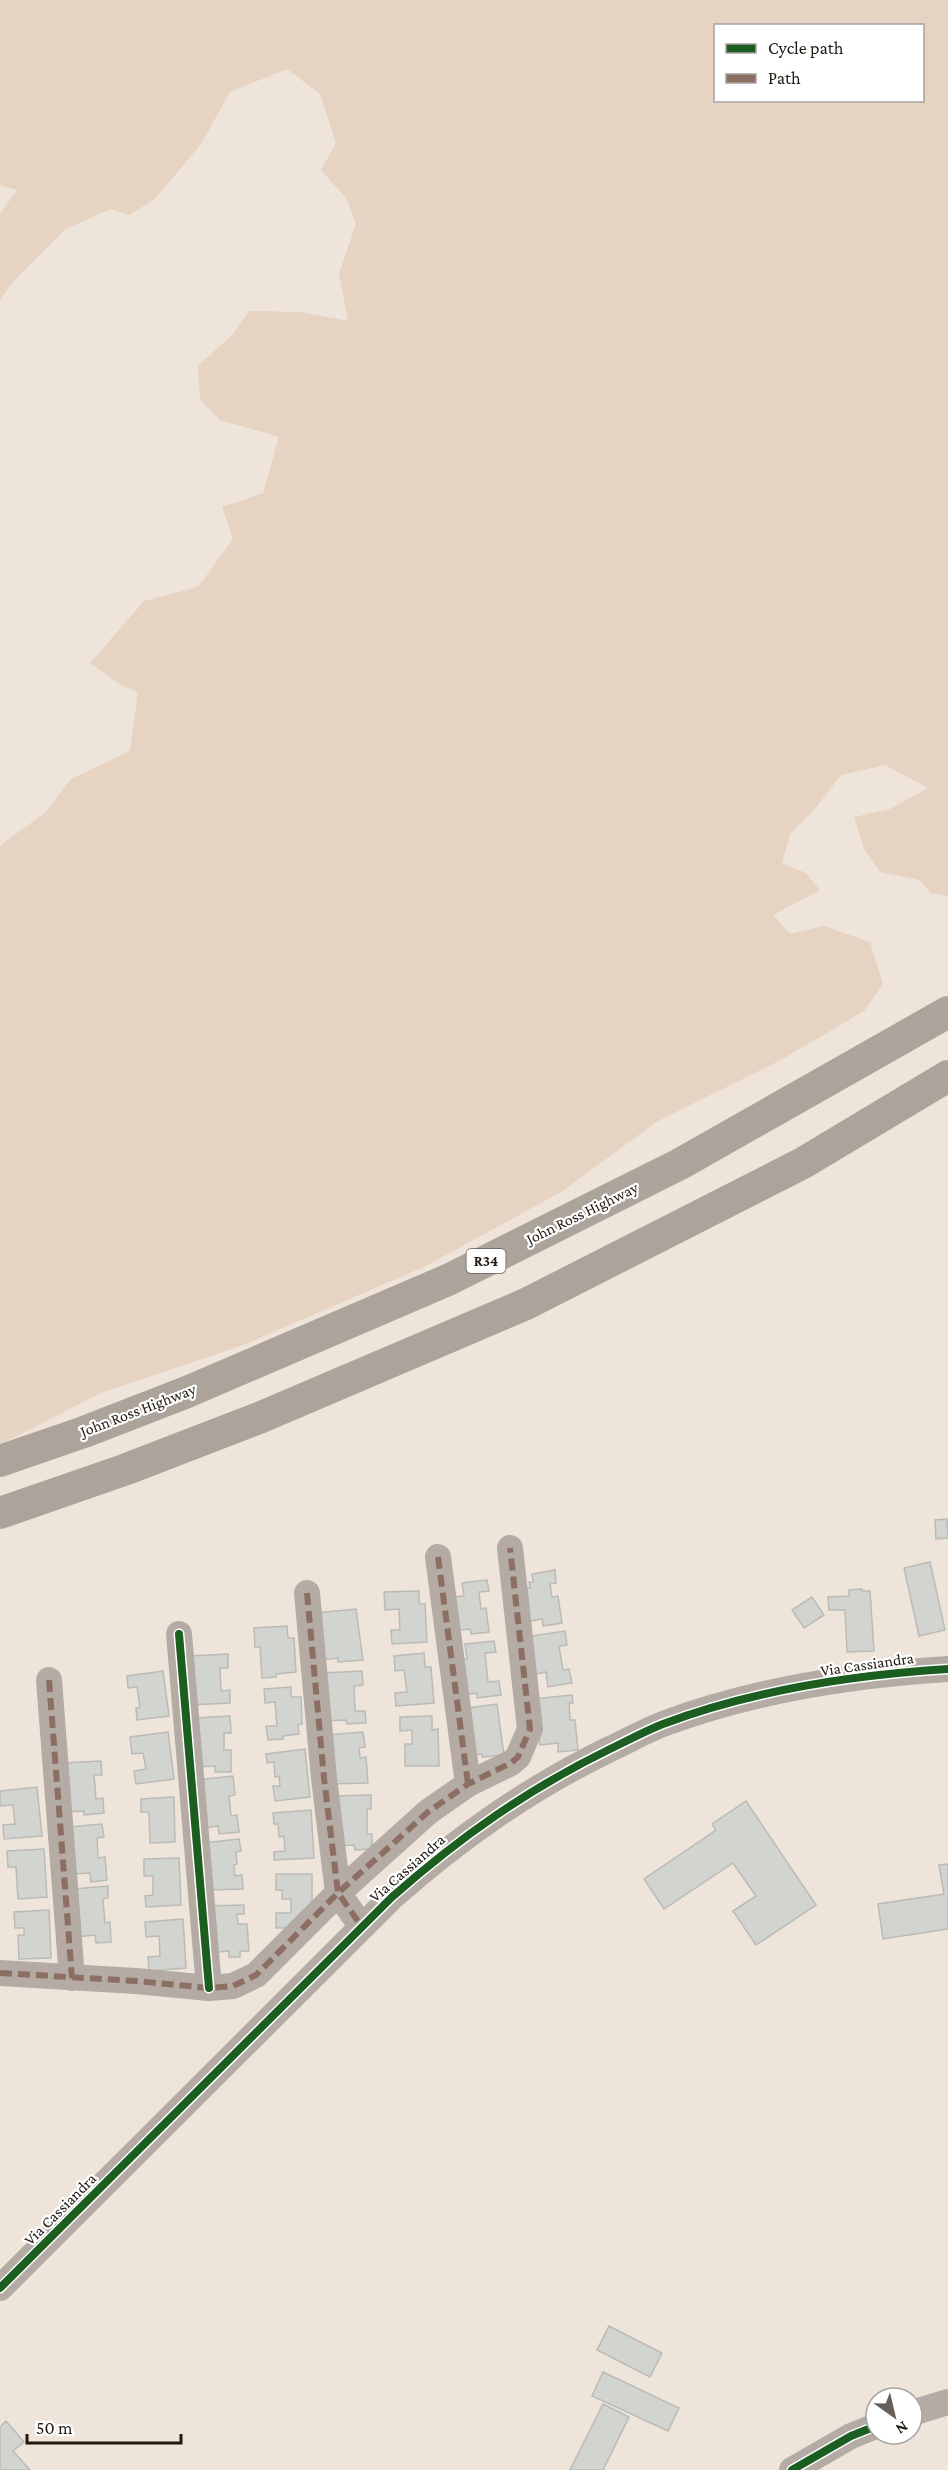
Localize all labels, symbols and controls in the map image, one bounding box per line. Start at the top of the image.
legend [714,24,924,102]
text: Cycle path [768,38,844,58]
text: Path [768,68,801,88]
street label: John Ross Highway [521,1178,642,1249]
road number: R34 [466,1249,506,1273]
street label: John Ross Highway [76,1380,199,1442]
street label: Via Cassiandra [819,1649,915,1679]
street label: Via Cassiandra [366,1830,449,1905]
street label: Via Cassiandra [21,2169,100,2248]
north arrow [864,2386,924,2446]
scale bar [27,2407,182,2445]
text: 50 m [36,2418,73,2438]
text: N [893,2418,911,2438]

